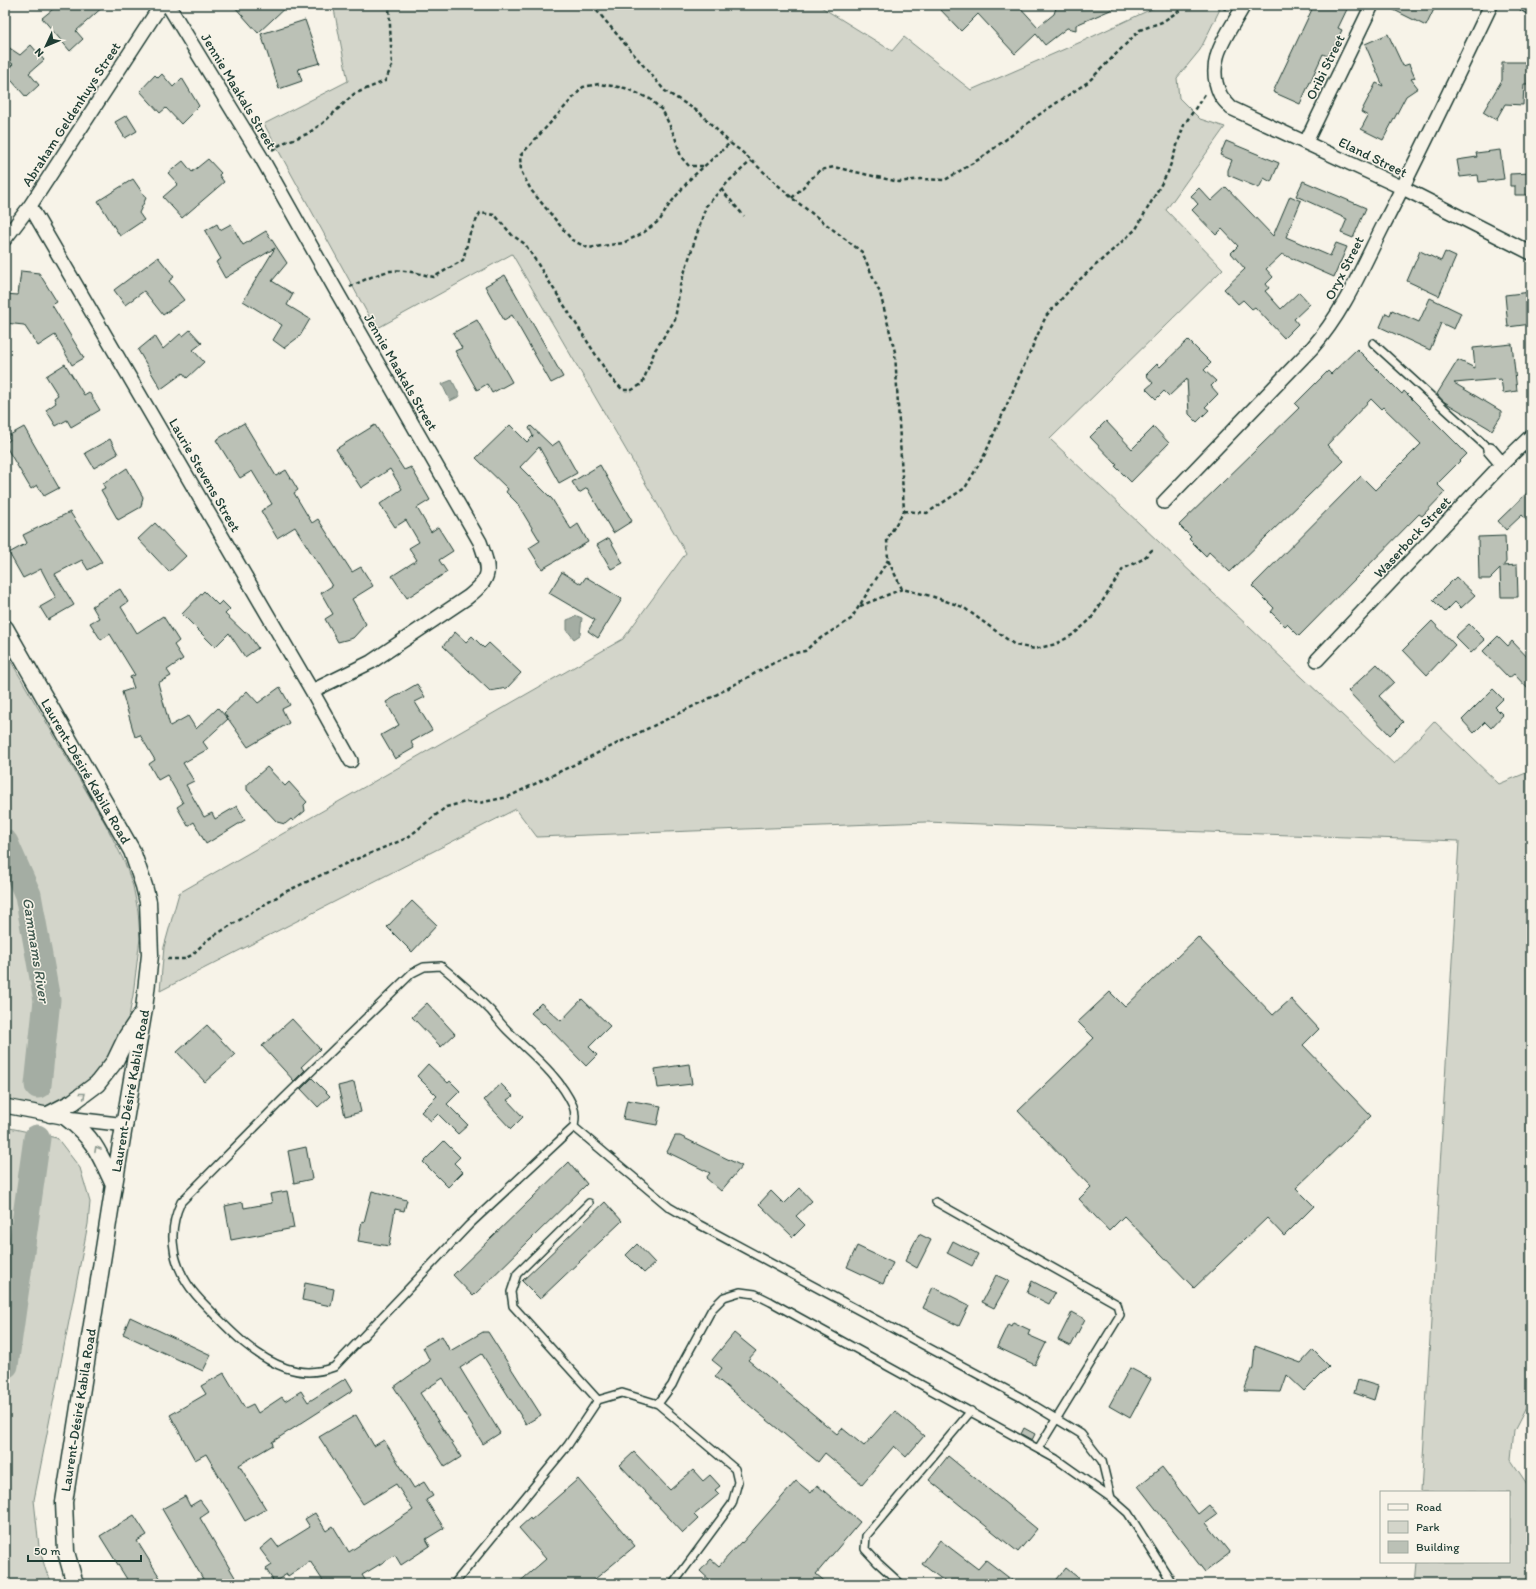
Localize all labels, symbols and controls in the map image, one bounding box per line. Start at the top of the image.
north arrow [26,26,66,66]
street label: Jennie Maakals Street [197,30,280,152]
street label: Oribi Street [1302,32,1349,103]
street label: Abraham Geldenhuys Street [18,39,124,190]
text: N [32,45,46,60]
street label: Eland Street [1336,134,1410,181]
street label: Oryx Street [1321,233,1368,303]
street label: Jennie Maakals Street [360,311,441,434]
street label: Laurie Stevens Street [165,415,244,535]
street label: Waserbock Street [1370,493,1455,582]
street label: Laurent-Désiré Kabila Road [37,696,134,847]
water label: Gammams River [19,896,53,1006]
street label: Laurent-Désiré Kabila Road [108,1008,153,1174]
one-way arrow [79,1092,86,1099]
one-way arrow [95,1146,102,1154]
street label: Laurent-Désiré Kabila Road [57,1327,100,1493]
legend [1380,1491,1510,1563]
text: Road [1416,1500,1442,1514]
text: Park [1416,1520,1440,1534]
scale bar [28,1537,141,1563]
text: Building [1416,1540,1460,1554]
text: 50 m [34,1544,60,1558]

